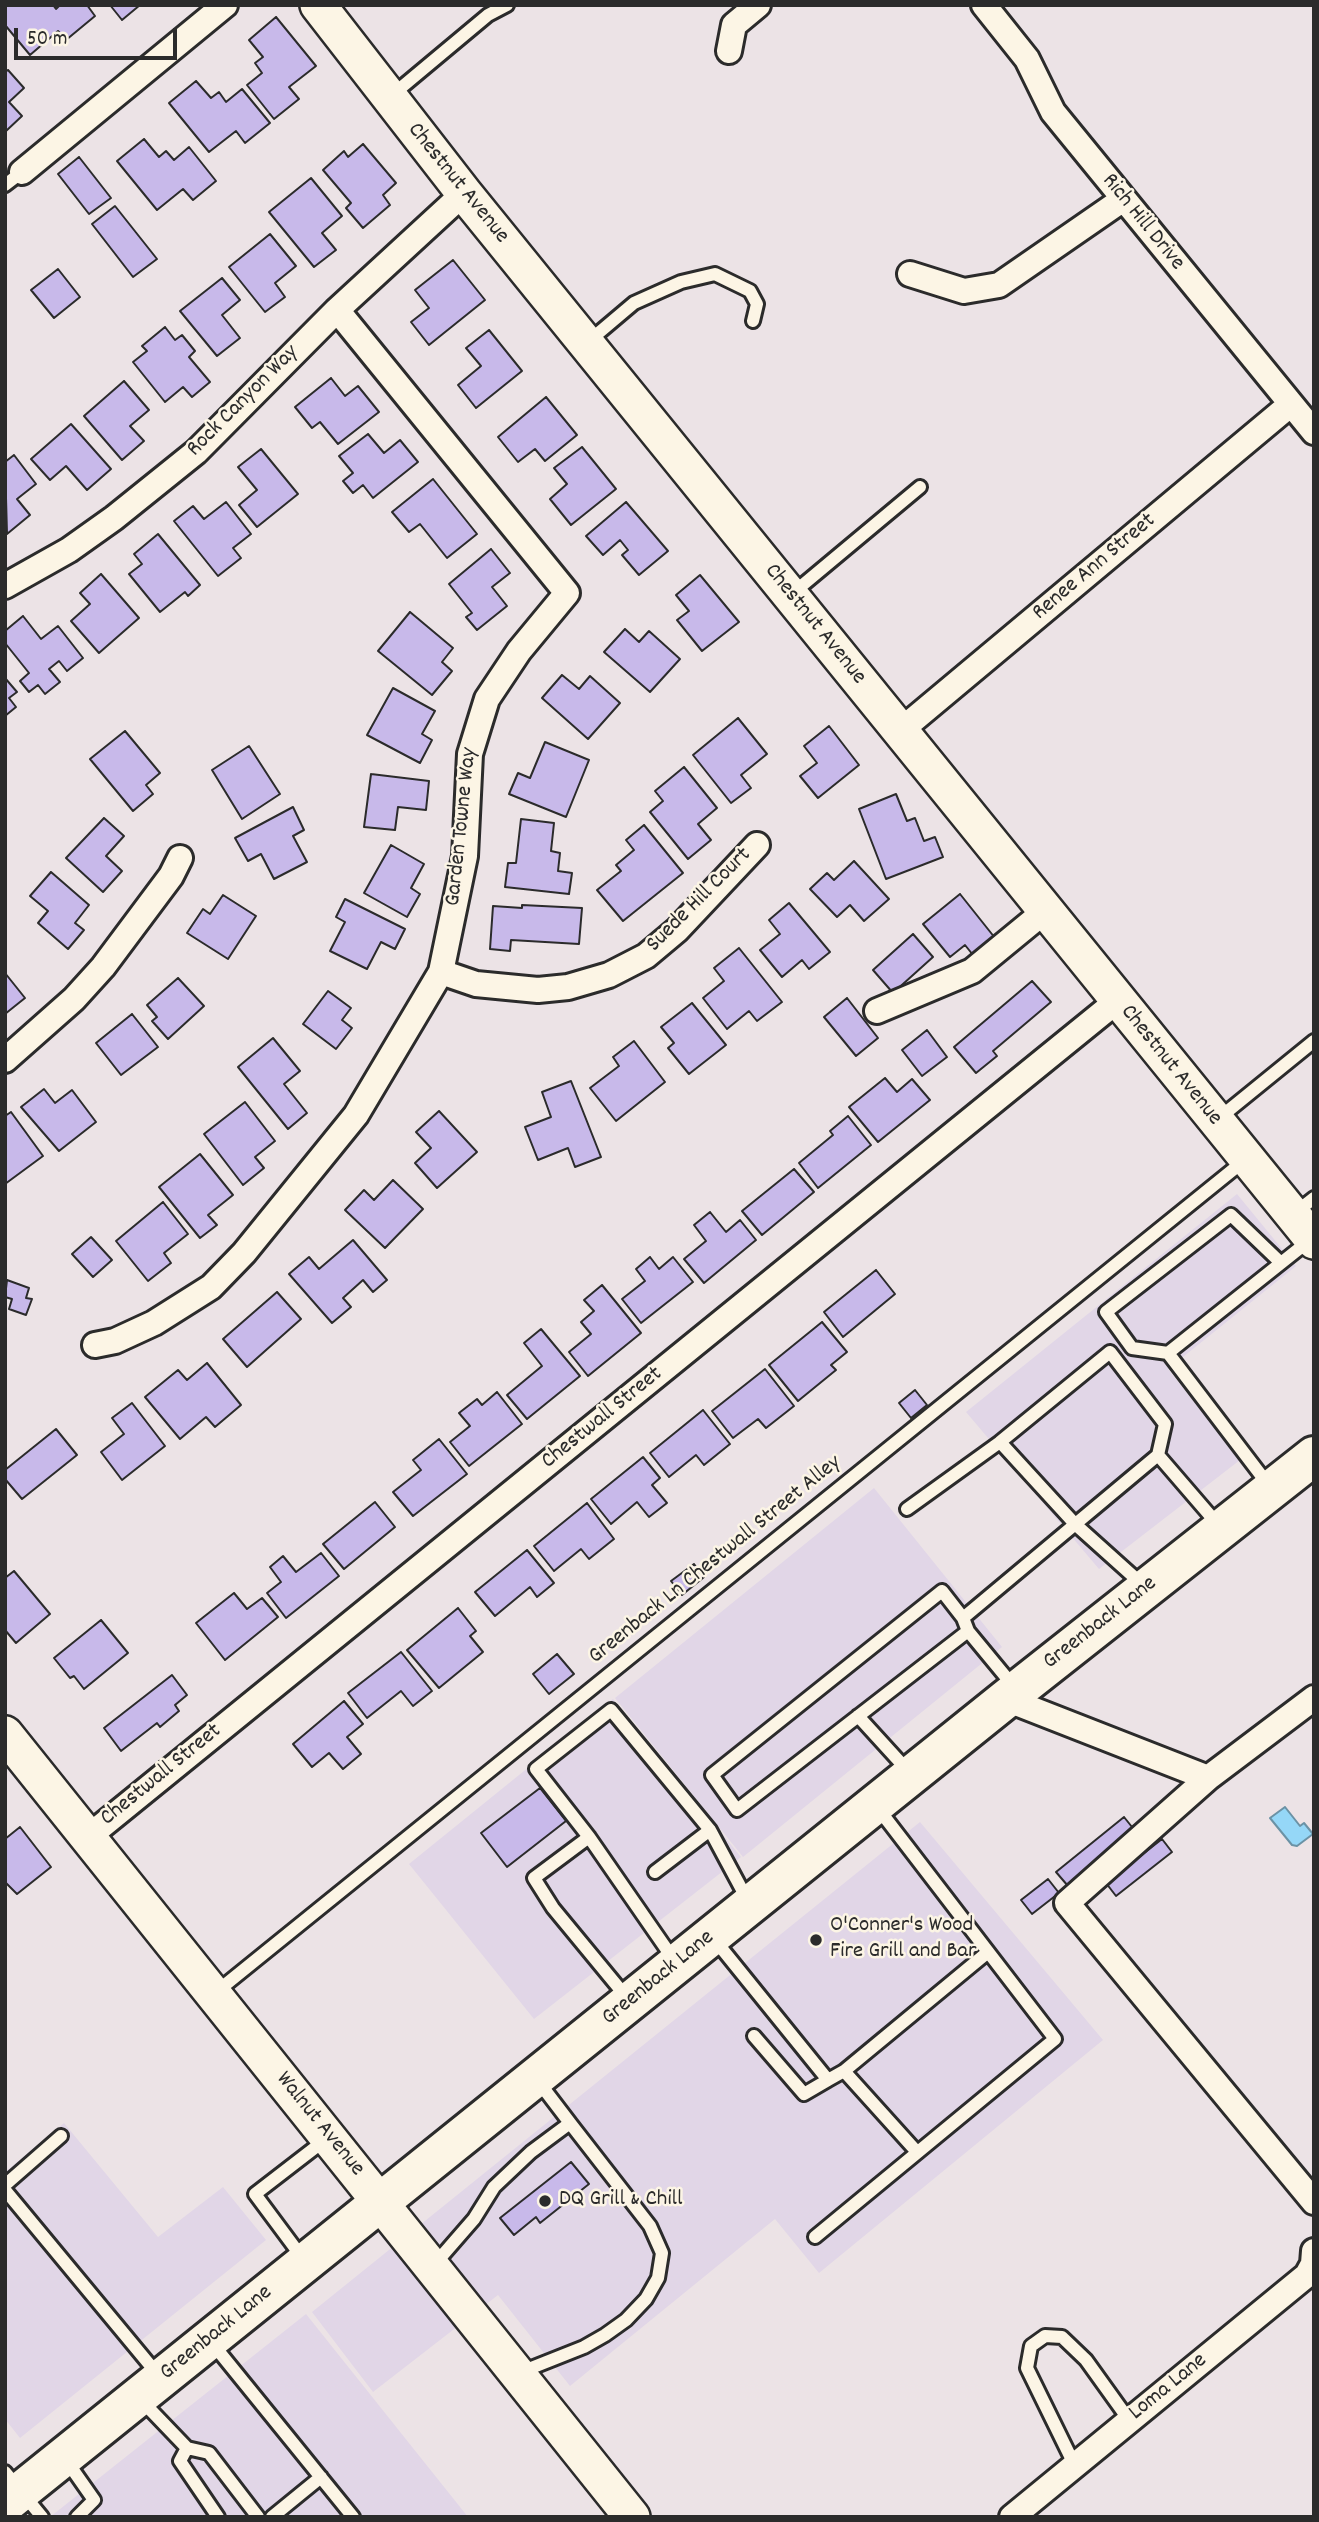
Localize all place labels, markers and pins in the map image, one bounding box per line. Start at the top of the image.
place label: O'Conner's Wood Fire Grill and Bar [830,1913,977,1967]
marker: O'Conner's Wood Fire Grill and Bar [808,1932,824,1948]
place label: DQ Grill & Chill [559,2187,683,2215]
marker: DQ Grill & Chill [537,2193,553,2209]

